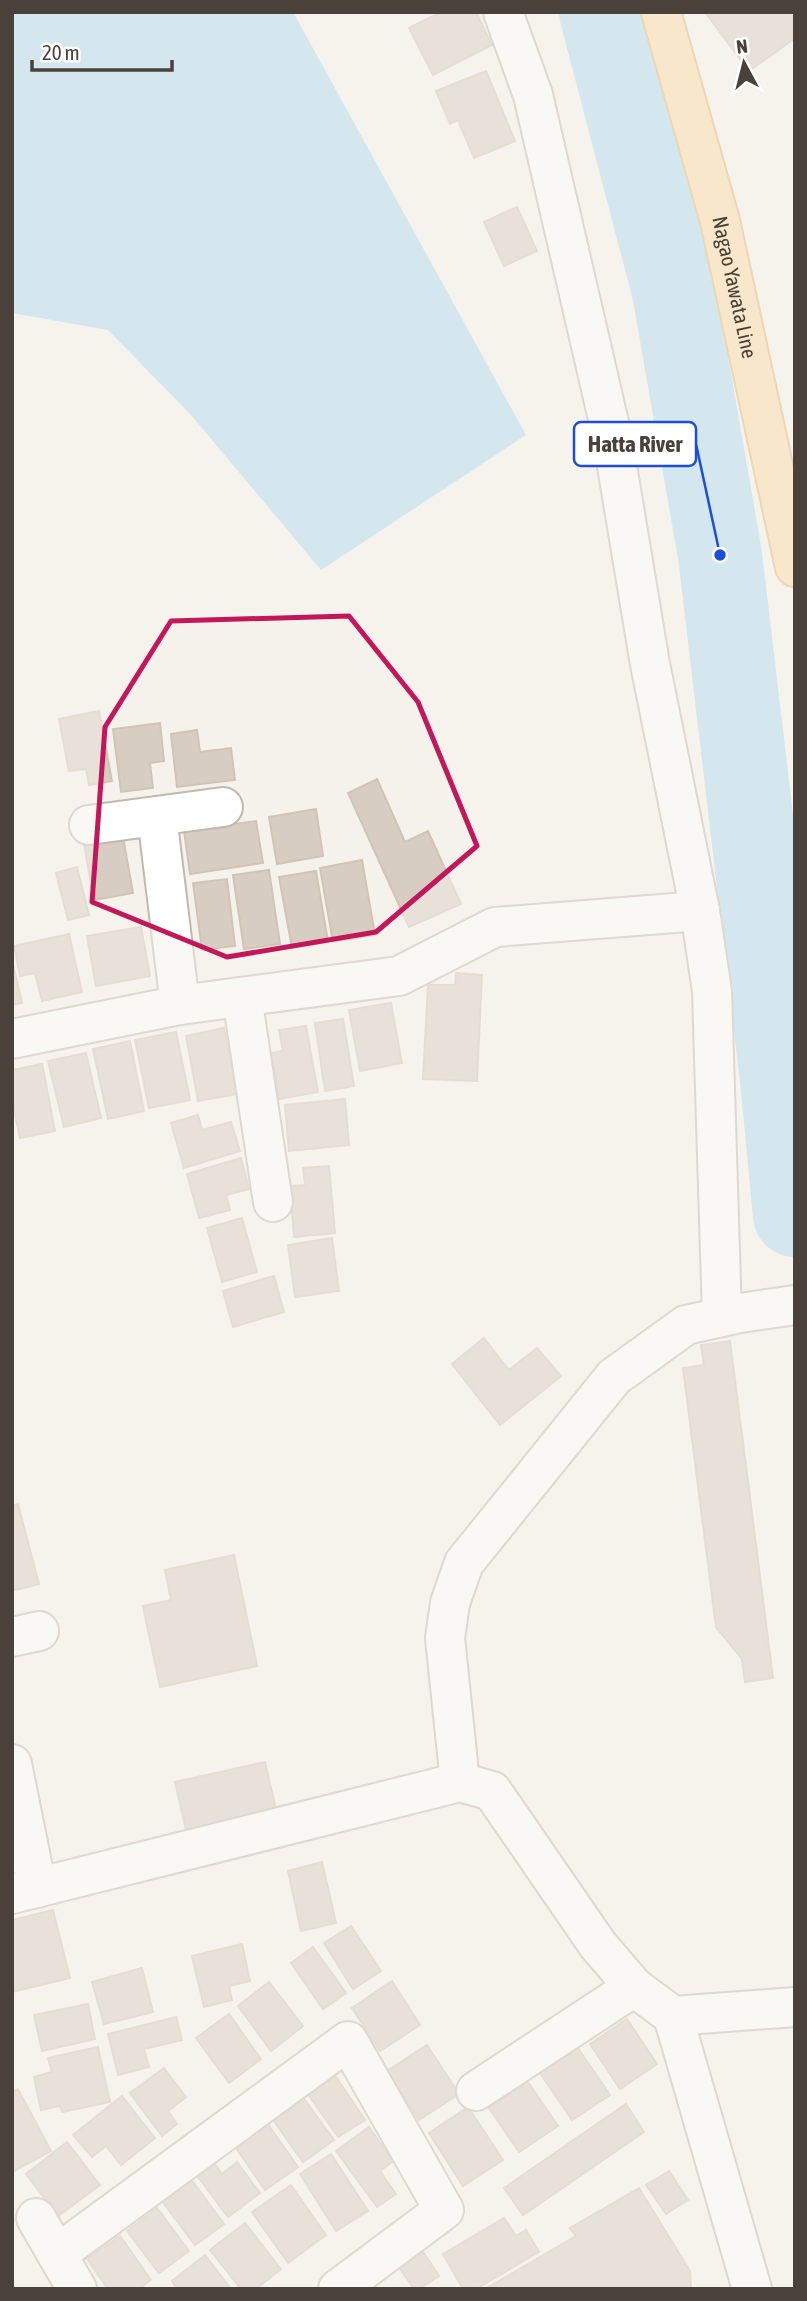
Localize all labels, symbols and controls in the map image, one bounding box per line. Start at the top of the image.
scale bar [32,28,172,72]
north arrow [709,28,779,98]
text: N [735,35,749,58]
text: 20 m [42,40,80,64]
street label: Nagao Yawata Line [708,214,762,360]
callout: Hatta River [574,422,696,466]
text: Hatta River [588,431,683,457]

